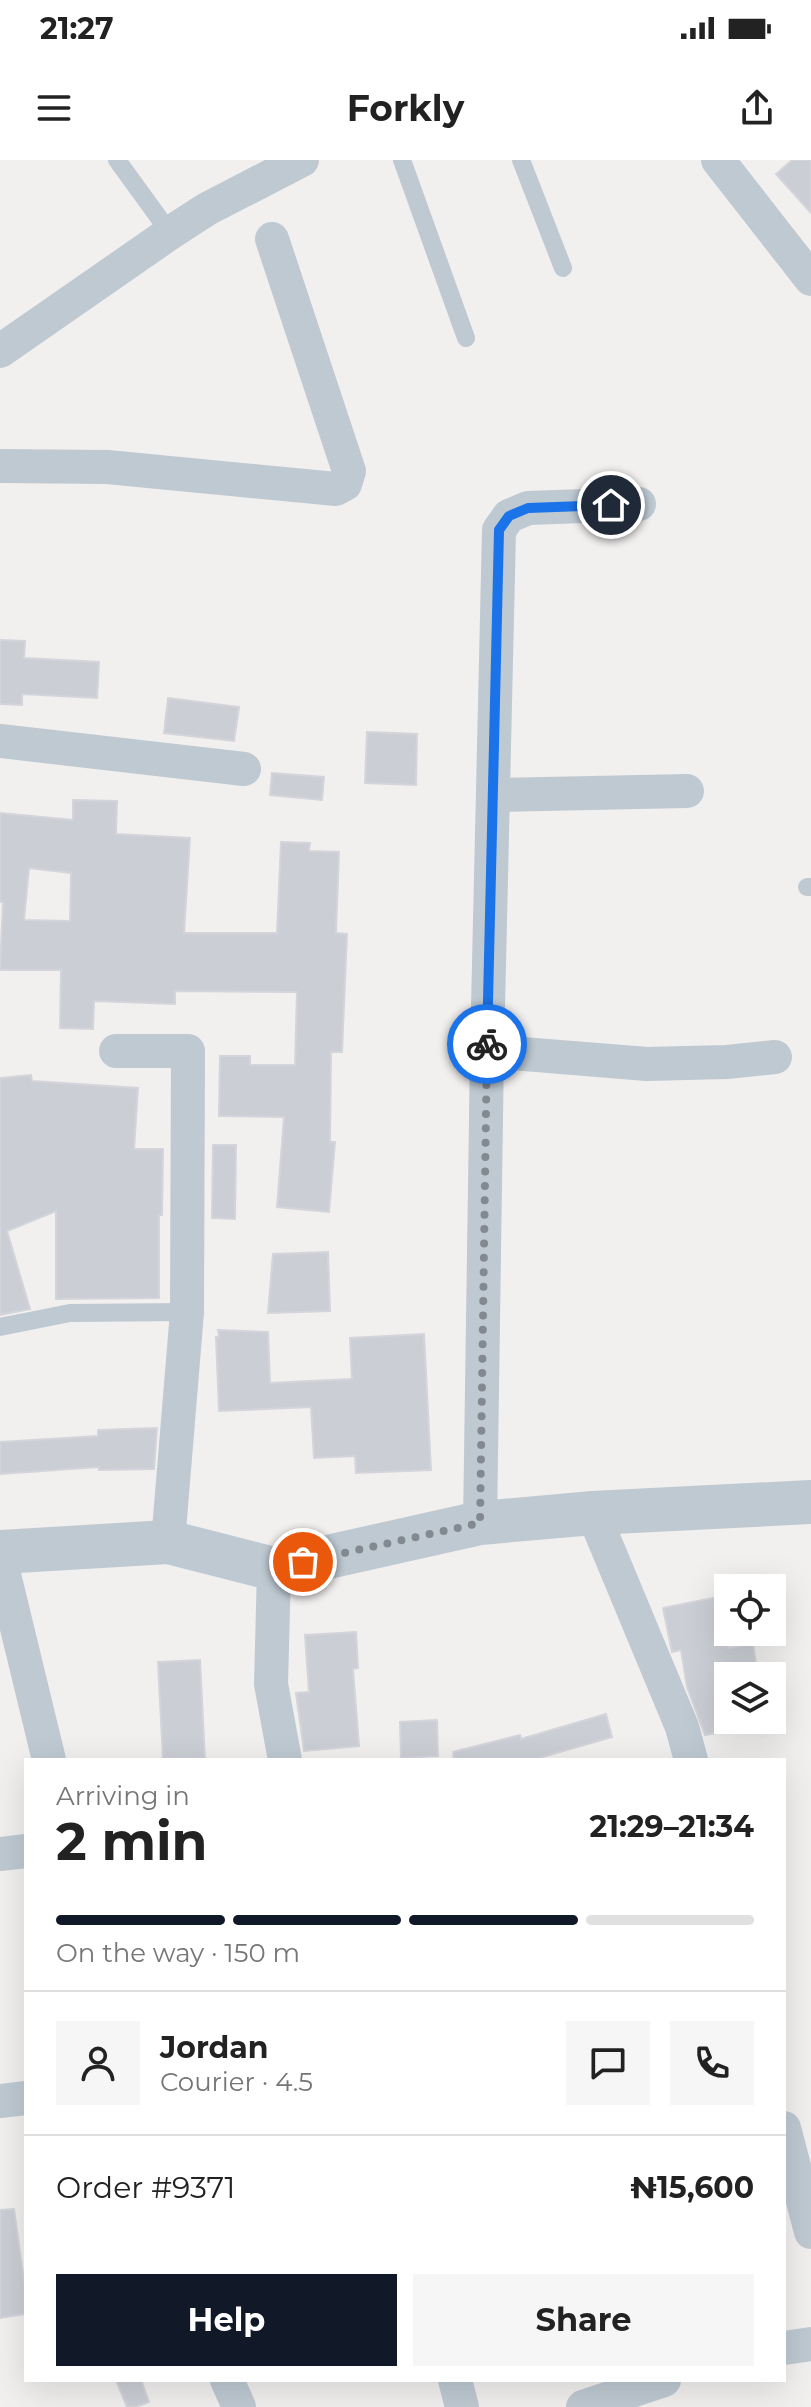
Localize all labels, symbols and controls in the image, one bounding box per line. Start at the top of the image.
text: 21:27 [40,10,114,47]
icon: menu [32,86,76,130]
text: Forkly [347,86,464,130]
icon: share [735,86,779,130]
pin [577,471,645,539]
icon: home [589,483,633,527]
courier [447,1004,527,1084]
icon: bike [465,1022,509,1066]
pin [269,1528,337,1596]
icon: bag [281,1540,325,1584]
map controls [714,1574,786,1734]
button: locate [714,1574,786,1646]
button: layers [714,1662,786,1734]
text: Arriving in [56,1780,190,1812]
text: 21:29–21:34 [590,1808,754,1845]
text: 2 min [56,1810,208,1873]
text: On the way · 150 m [56,1937,300,1969]
button: person [56,2021,140,2105]
button: chat [566,2021,650,2105]
button: phone [670,2021,754,2105]
text: Jordan [160,2029,269,2066]
text: Courier · 4.5 [160,2066,313,2098]
text: Order #9371 [56,2169,235,2206]
text: ₦15,600 [630,2169,754,2206]
button: Help [56,2274,397,2366]
button: Share [413,2274,754,2366]

